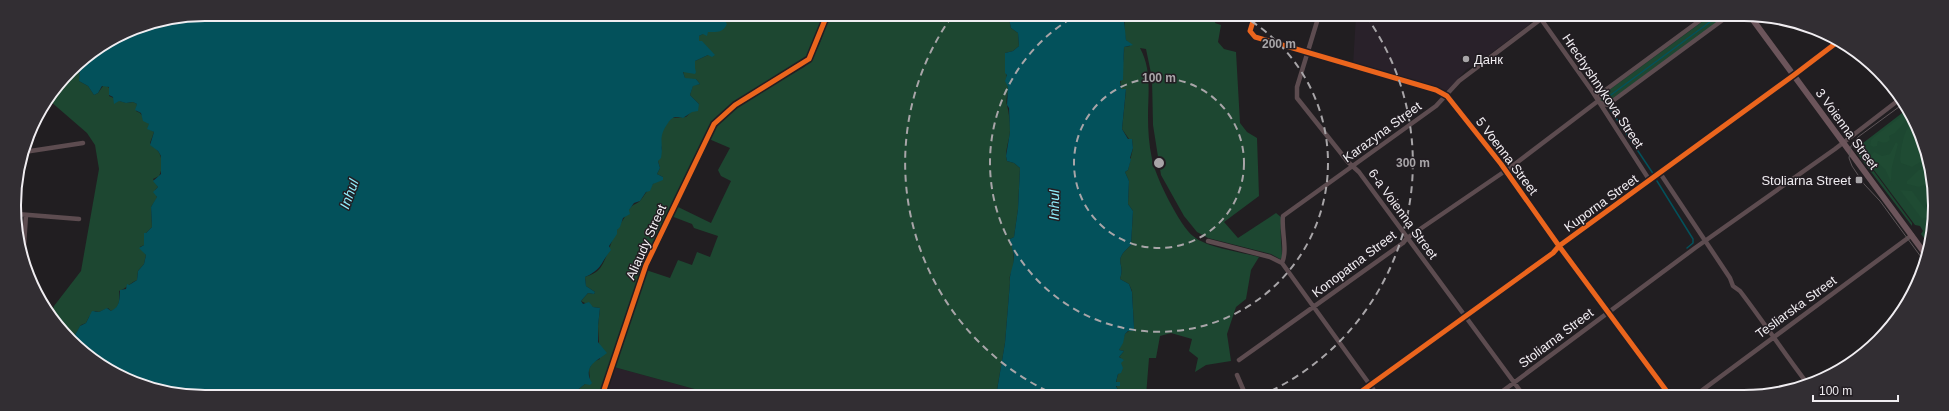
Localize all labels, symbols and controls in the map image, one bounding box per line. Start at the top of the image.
street label: Hrechyshnykova Street [1559,31,1647,151]
text: 200 m [1262,37,1296,51]
place label: Данк [1474,52,1503,67]
marker: Данк [1461,54,1471,64]
text: 100 m [1142,71,1176,85]
street label: 3 Voienna Street [1813,86,1882,173]
street label: Karazyna Street [1340,98,1424,165]
street label: 5 Voenna Street [1473,114,1541,198]
centre of rings [1152,156,1166,170]
text: 300 m [1396,156,1430,170]
street label: 6-a Voienna Street [1365,166,1441,262]
street label: Kuporna Street [1561,171,1641,235]
place label: Stoliarna Street [1761,173,1851,188]
marker: Stoliarna Street [1854,175,1864,185]
water label: Inhul [336,176,362,211]
water label: Inhul [1046,189,1062,220]
street label: Aliaudy Street [623,202,669,282]
street label: Konopatna Street [1309,227,1399,300]
street label: Tesliarska Street [1753,272,1840,341]
street label: Stoliarna Street [1516,305,1597,371]
scale bar [1813,377,1898,403]
text: 100 m [1819,384,1852,398]

